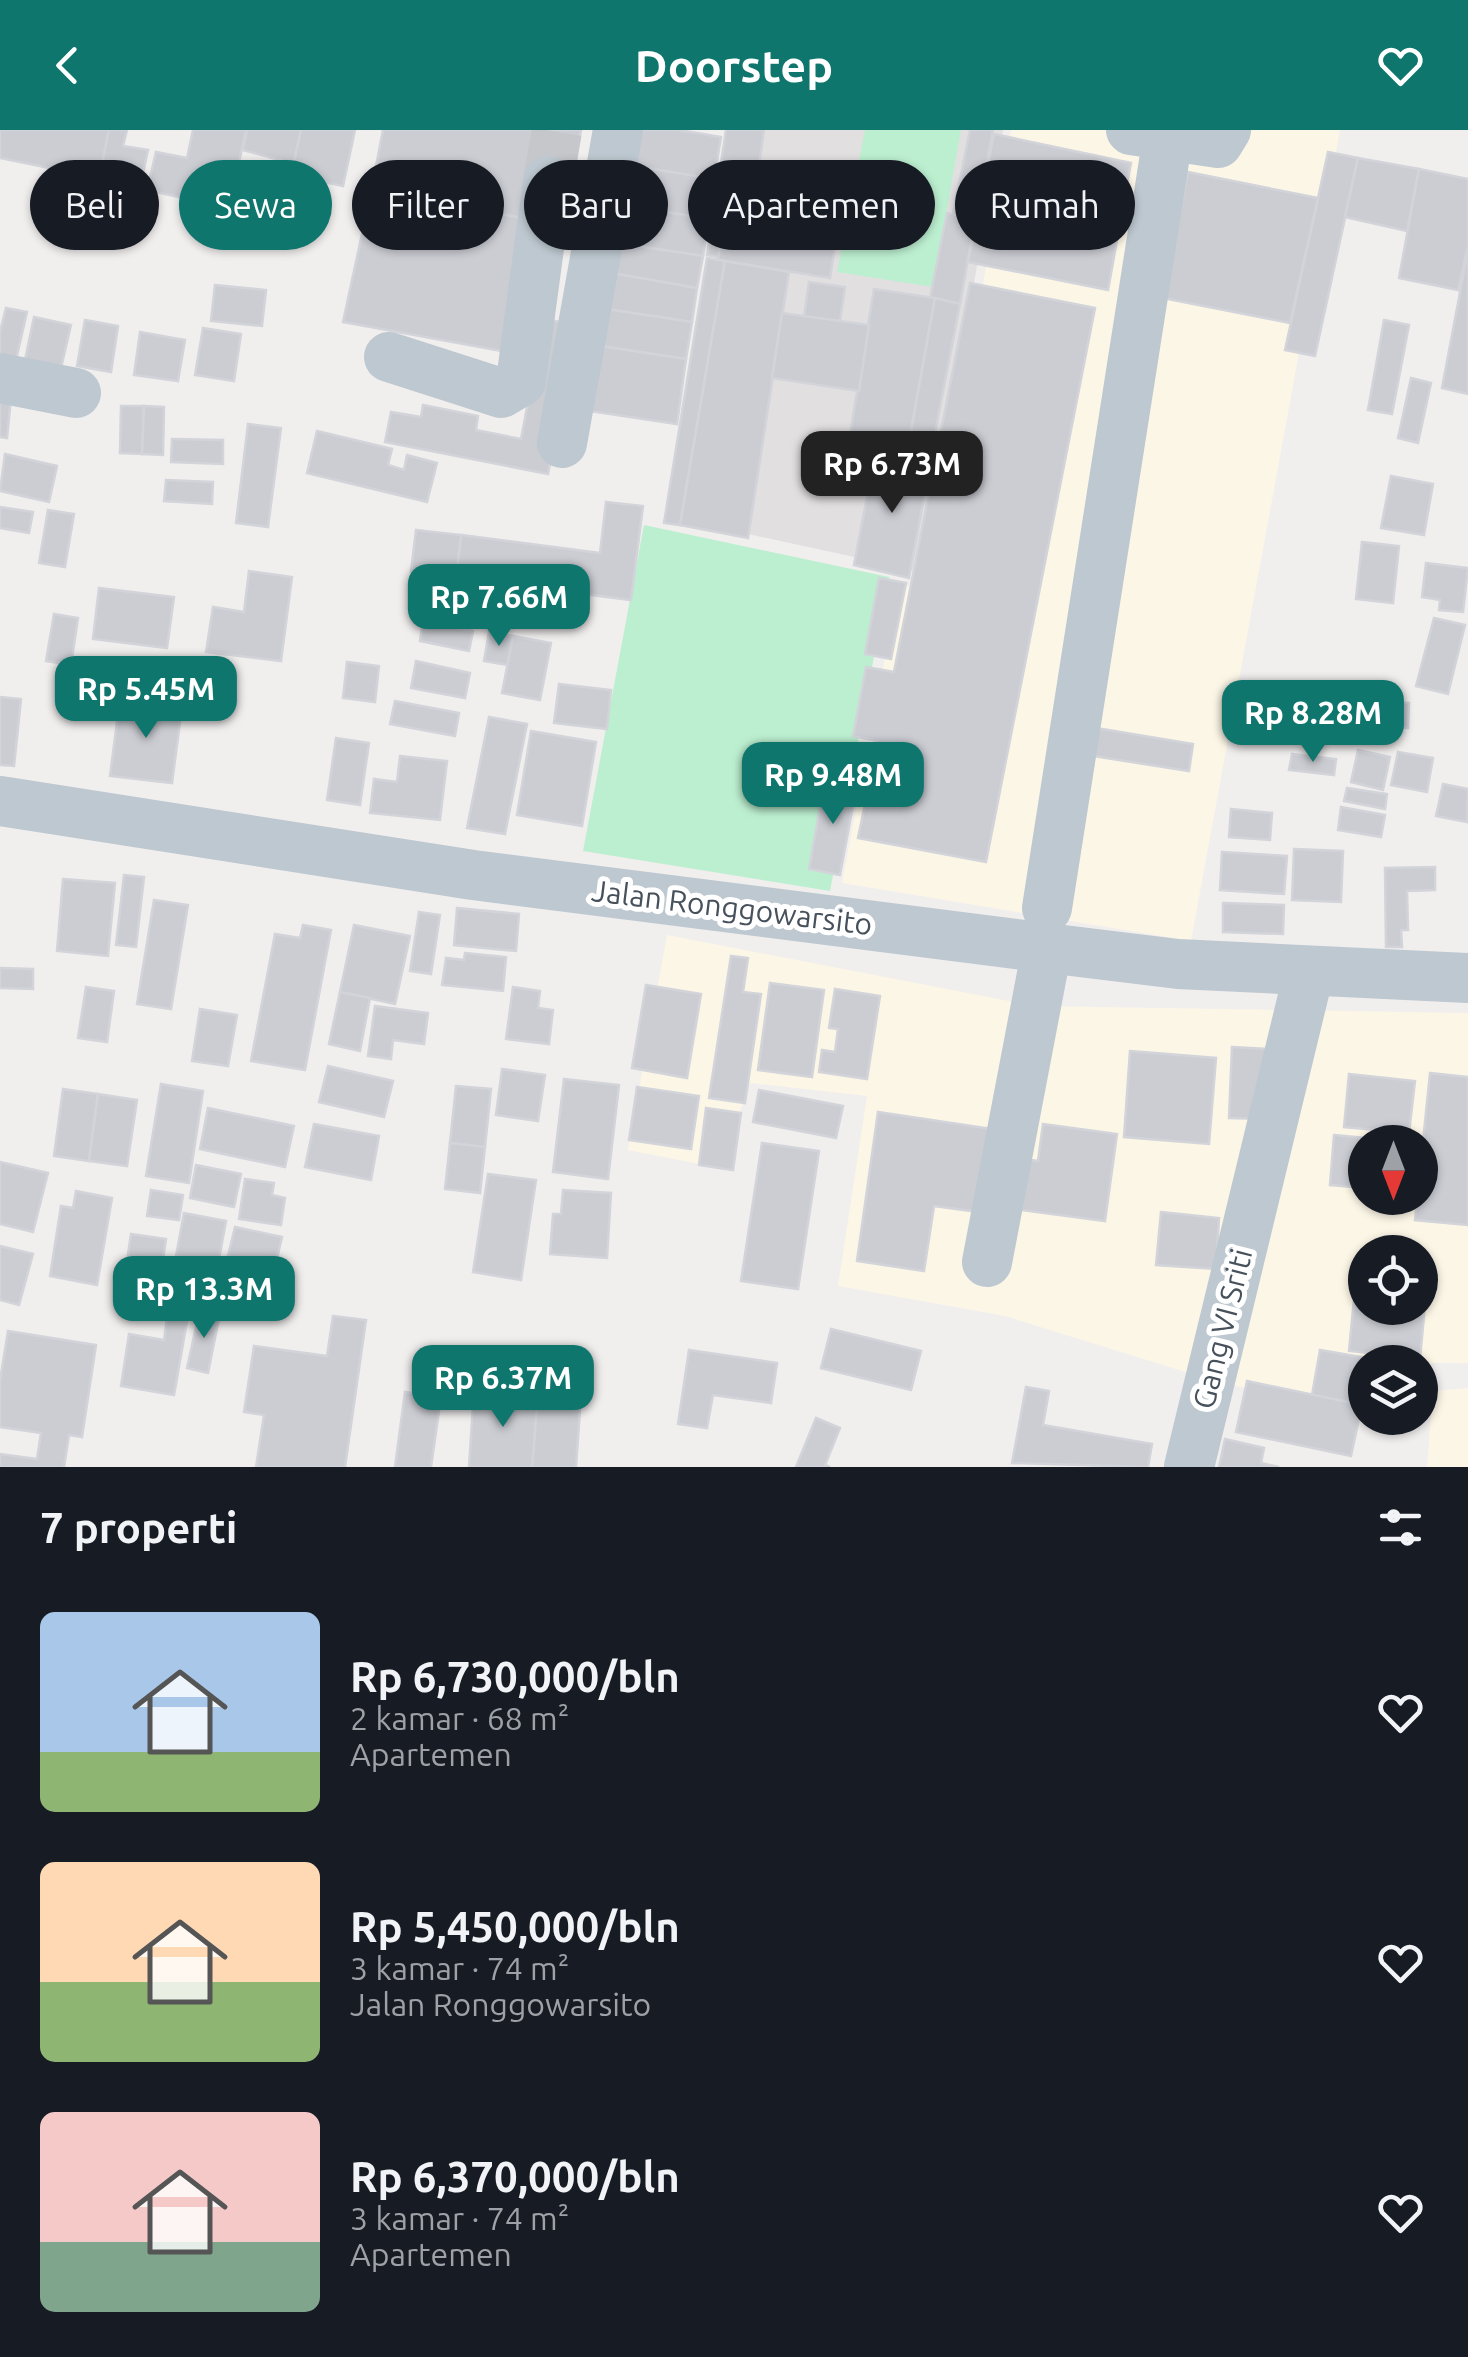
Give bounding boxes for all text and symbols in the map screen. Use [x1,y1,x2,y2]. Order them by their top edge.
icon: back [40,38,95,93]
icon: heart [1373,38,1428,93]
text: Doorstep [635,40,833,91]
chip: Beli [30,160,159,250]
chip: Sewa [179,160,332,250]
chip: Filter [352,160,504,250]
chip: Baru [524,160,668,250]
chip: Apartemen [688,160,935,250]
chip: Rumah [955,160,1135,250]
pin: Rp 6.73M [789,431,995,516]
text: Rp 6.73M [823,445,961,481]
pin: Rp 7.66M [396,564,602,649]
text: Rp 7.66M [430,578,568,614]
pin: Rp 5.45M [43,656,249,741]
text: Rp 5.45M [77,670,215,706]
pin: Rp 8.28M [1210,680,1416,765]
text: Rp 8.28M [1244,694,1382,730]
pin: Rp 9.48M [730,742,936,827]
text: Rp 9.48M [764,756,902,792]
street label: Jalan Ronggowarsito [590,873,874,941]
north arrow [1348,1125,1438,1215]
map controls [1348,1125,1438,1435]
button: locate [1348,1235,1438,1325]
street label: Gang VI Sriti [1186,1245,1258,1412]
pin: Rp 13.3M [101,1256,307,1341]
text: Rp 13.3M [135,1270,273,1306]
pin: Rp 6.37M [400,1345,606,1430]
button: layers [1348,1345,1438,1435]
text: Rp 6.37M [434,1359,572,1395]
icon: filters [1373,1500,1428,1555]
text: 7 properti [40,1504,237,1551]
icon: home [120,1652,240,1772]
text: Rp 6,730,000/bln [350,1653,680,1700]
icon: heart [1373,1685,1428,1740]
text: 2 kamar · 68 m² [350,1700,569,1736]
text: Apartemen [350,1736,512,1772]
icon: home [120,1902,240,2022]
text: Rp 5,450,000/bln [350,1903,680,1950]
icon: heart [1373,1935,1428,1990]
text: 3 kamar · 74 m² [350,1950,569,1986]
text: Jalan Ronggowarsito [350,1986,651,2022]
icon: home [120,2152,240,2272]
text: Rp 6,370,000/bln [350,2153,680,2200]
icon: heart [1373,2185,1428,2240]
text: 3 kamar · 74 m² [350,2200,569,2236]
text: Apartemen [350,2236,512,2272]

